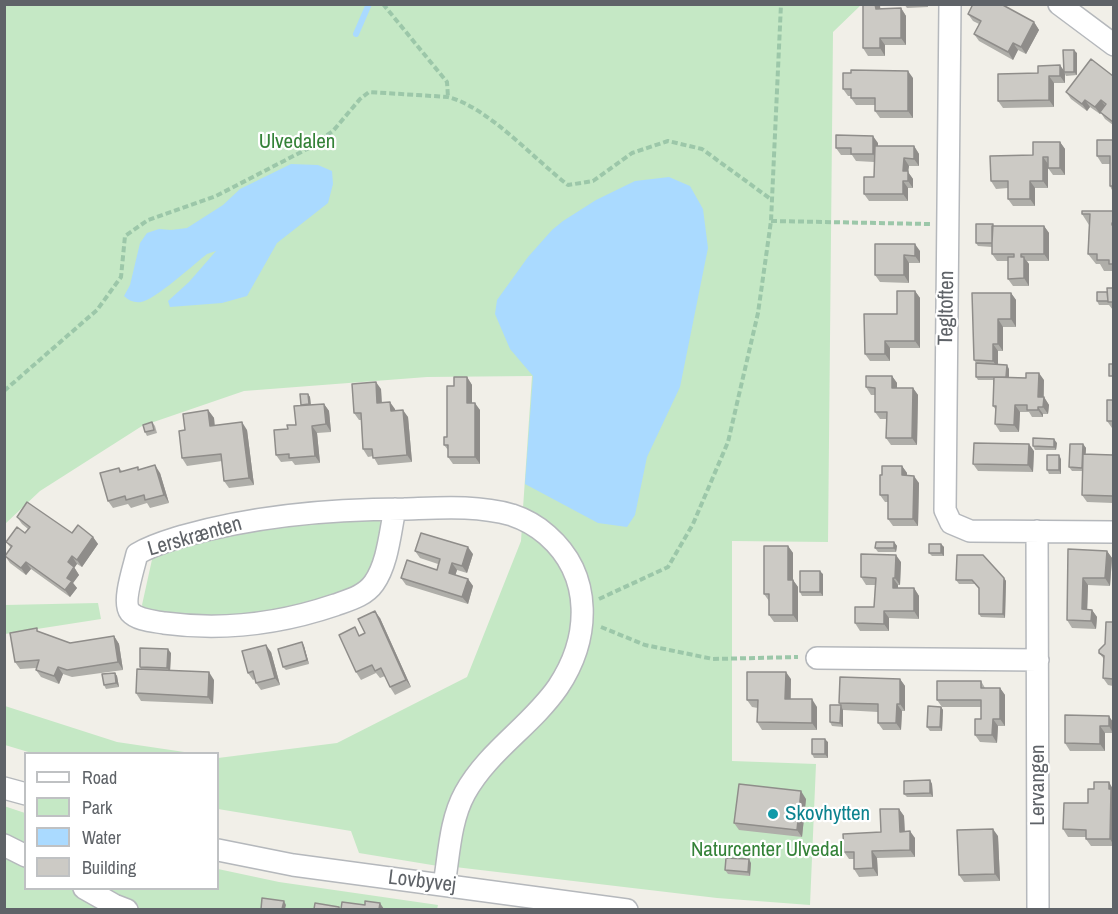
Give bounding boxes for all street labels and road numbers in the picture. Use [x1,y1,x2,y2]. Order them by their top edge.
street label: Tegltoften [934,270,960,346]
street label: Lerskrænten [145,512,245,562]
street label: Lervangen [1025,744,1051,826]
street label: Lovbyvej [387,865,457,899]

